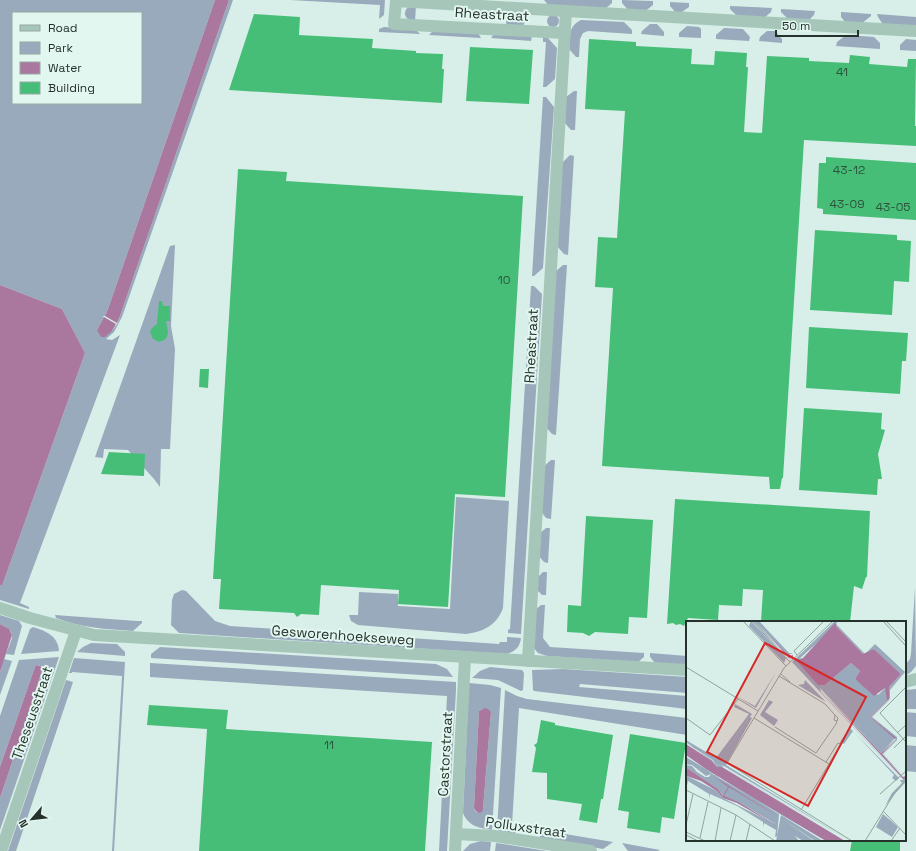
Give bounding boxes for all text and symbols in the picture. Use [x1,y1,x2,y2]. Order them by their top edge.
street label: Rheastraat [454,3,530,25]
legend [12,12,142,104]
scale bar [776,12,858,38]
text: 50 m [782,18,810,34]
text: Road [48,20,77,36]
text: Park [48,40,73,56]
text: Water [48,60,82,76]
house number: 41 [836,64,848,80]
text: Building [48,80,95,96]
house number: 43-12 [833,162,865,178]
house number: 43-09 [829,196,865,212]
house number: 43-05 [875,199,911,215]
house number: 10 [498,272,510,288]
street label: Rheastraat [520,308,542,384]
street label: Gesworenhoekseweg [271,621,415,649]
inset map [686,621,906,841]
street label: Theseusstraat [8,664,56,762]
street label: Castorstraat [434,711,456,797]
house number: 11 [324,737,334,753]
north arrow [12,799,52,839]
street label: Polluxstraat [485,812,567,842]
text: N [15,817,31,830]

